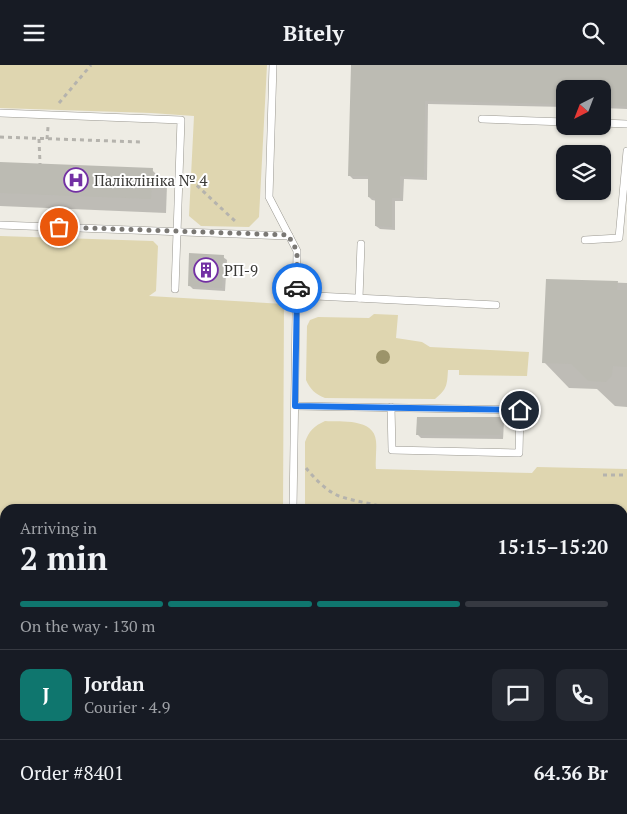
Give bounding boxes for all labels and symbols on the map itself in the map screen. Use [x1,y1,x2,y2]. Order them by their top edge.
north arrow [556,80,611,135]
hospital icon: Паліклініка № 4 [63,167,89,193]
place label: Паліклініка № 4 [94,170,207,190]
pin [38,206,80,248]
building icon: РП-9 [193,257,219,283]
place label: РП-9 [224,260,258,280]
courier [272,263,322,313]
pin [499,389,541,431]

